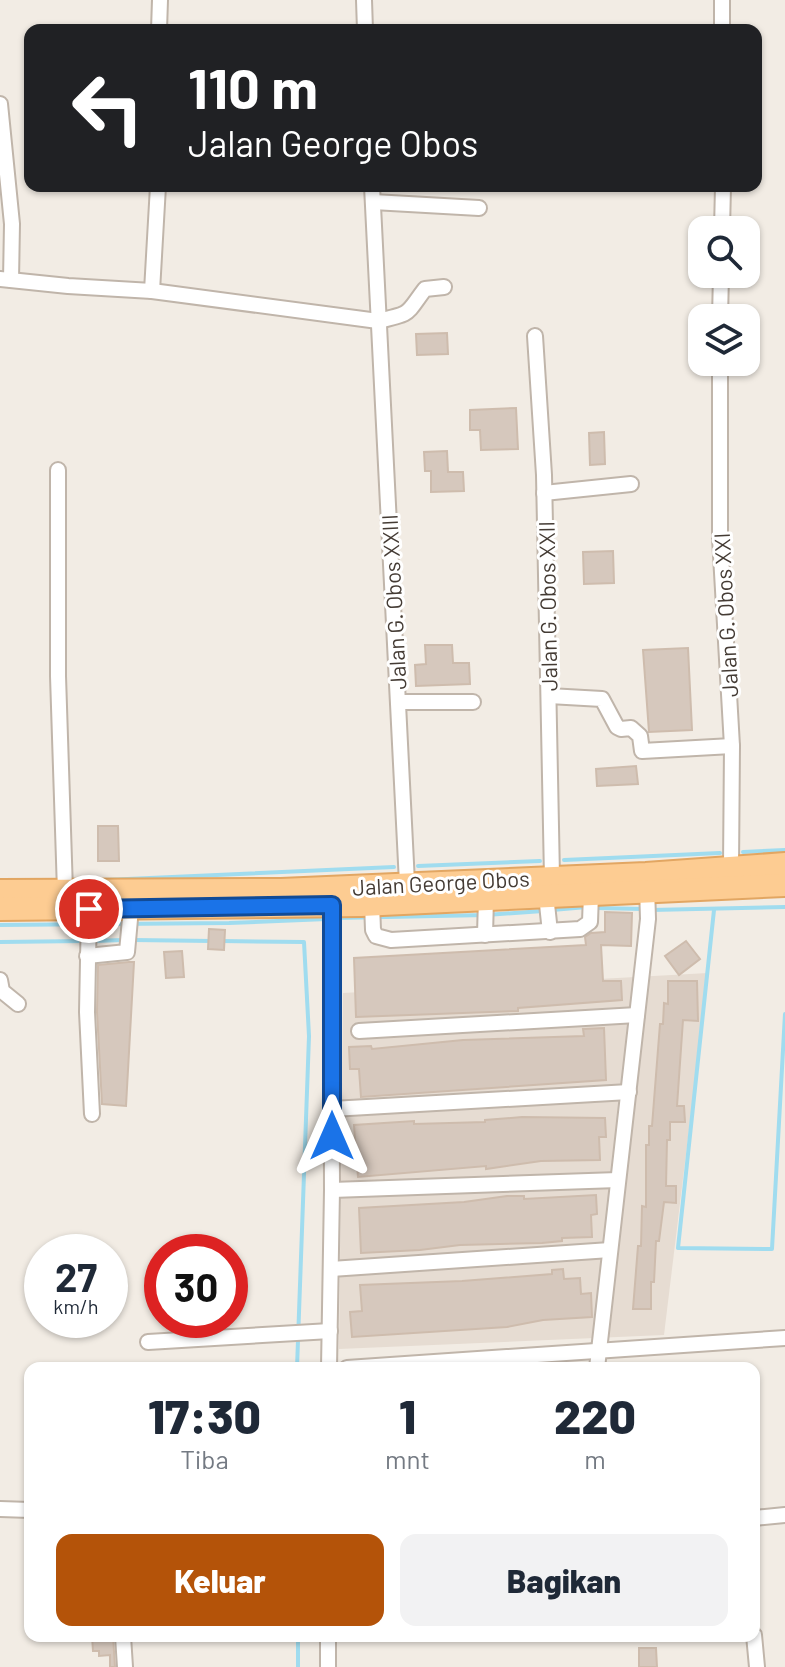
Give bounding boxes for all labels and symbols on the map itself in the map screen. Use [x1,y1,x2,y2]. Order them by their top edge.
street label: Jalan G. Obos XXIII [375,514,411,690]
street label: Jalan G. Obos XXII [533,521,561,691]
street label: Jalan G. Obos XXI [708,532,742,698]
street label: Jalan George Obos [352,864,530,900]
pin [55,875,123,943]
position arrow [290,1094,374,1178]
speed limit sign: 30 [144,1234,248,1338]

